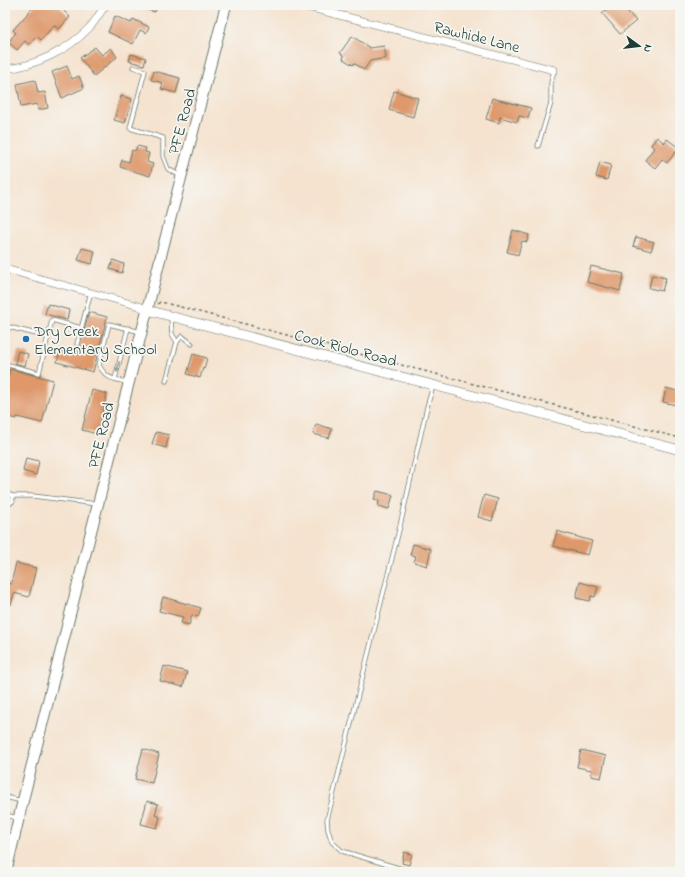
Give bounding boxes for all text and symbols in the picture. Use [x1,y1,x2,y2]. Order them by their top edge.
street label: Rawhide Lane [431,16,523,60]
north arrow [619,26,659,66]
text: N [639,43,656,54]
street label: PFE Road [163,86,203,157]
place label: Dry Creek Elementary School [33,320,157,362]
street label: Cook Riolo Road [291,324,399,374]
marker: Dry Creek Elementary School [21,334,31,344]
one-way arrow [115,362,121,374]
street label: PFE Road [82,400,122,471]

